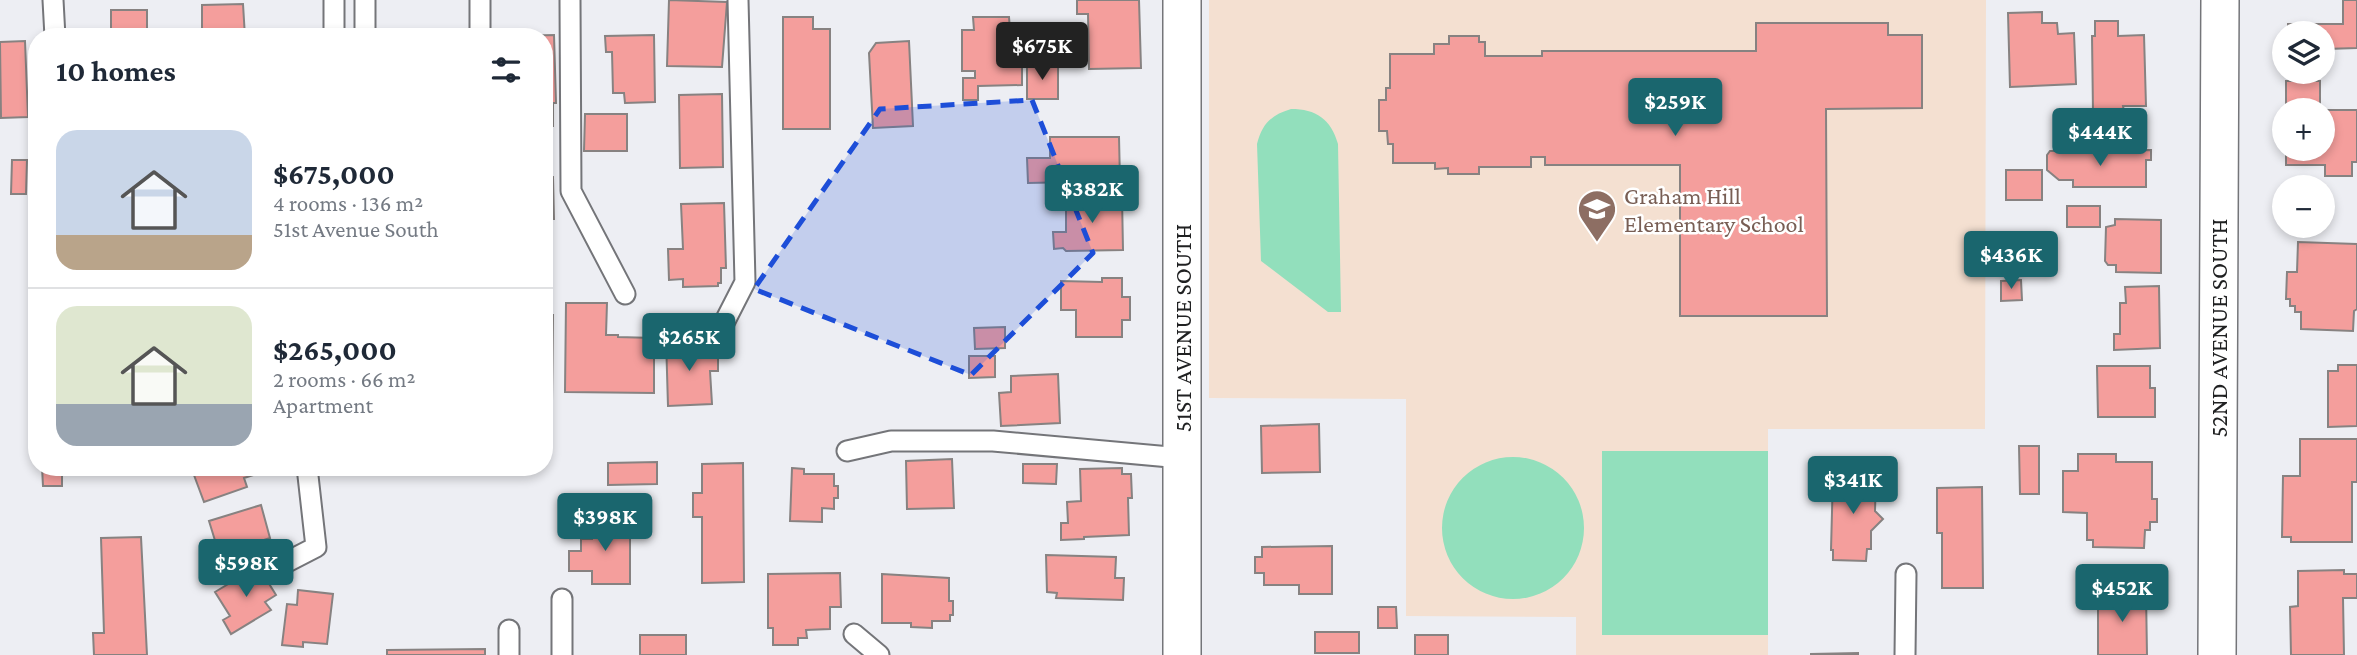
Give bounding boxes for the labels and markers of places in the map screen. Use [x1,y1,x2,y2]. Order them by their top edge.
pin: $675K [993,22,1091,82]
pin: $259K [1626,78,1724,138]
pin: $444K [2051,108,2149,168]
pin: $382K [1043,166,1141,225]
place label: Graham Hill Elementary School [1624,182,1804,237]
school or university icon: Graham Hill Elementary School [1576,188,1618,243]
pin: $436K [1962,232,2060,291]
pin: $265K [640,314,738,373]
pin: $341K [1804,456,1902,516]
pin: $398K [556,494,654,553]
pin: $598K [197,540,295,599]
pin: $452K [2073,564,2171,624]

